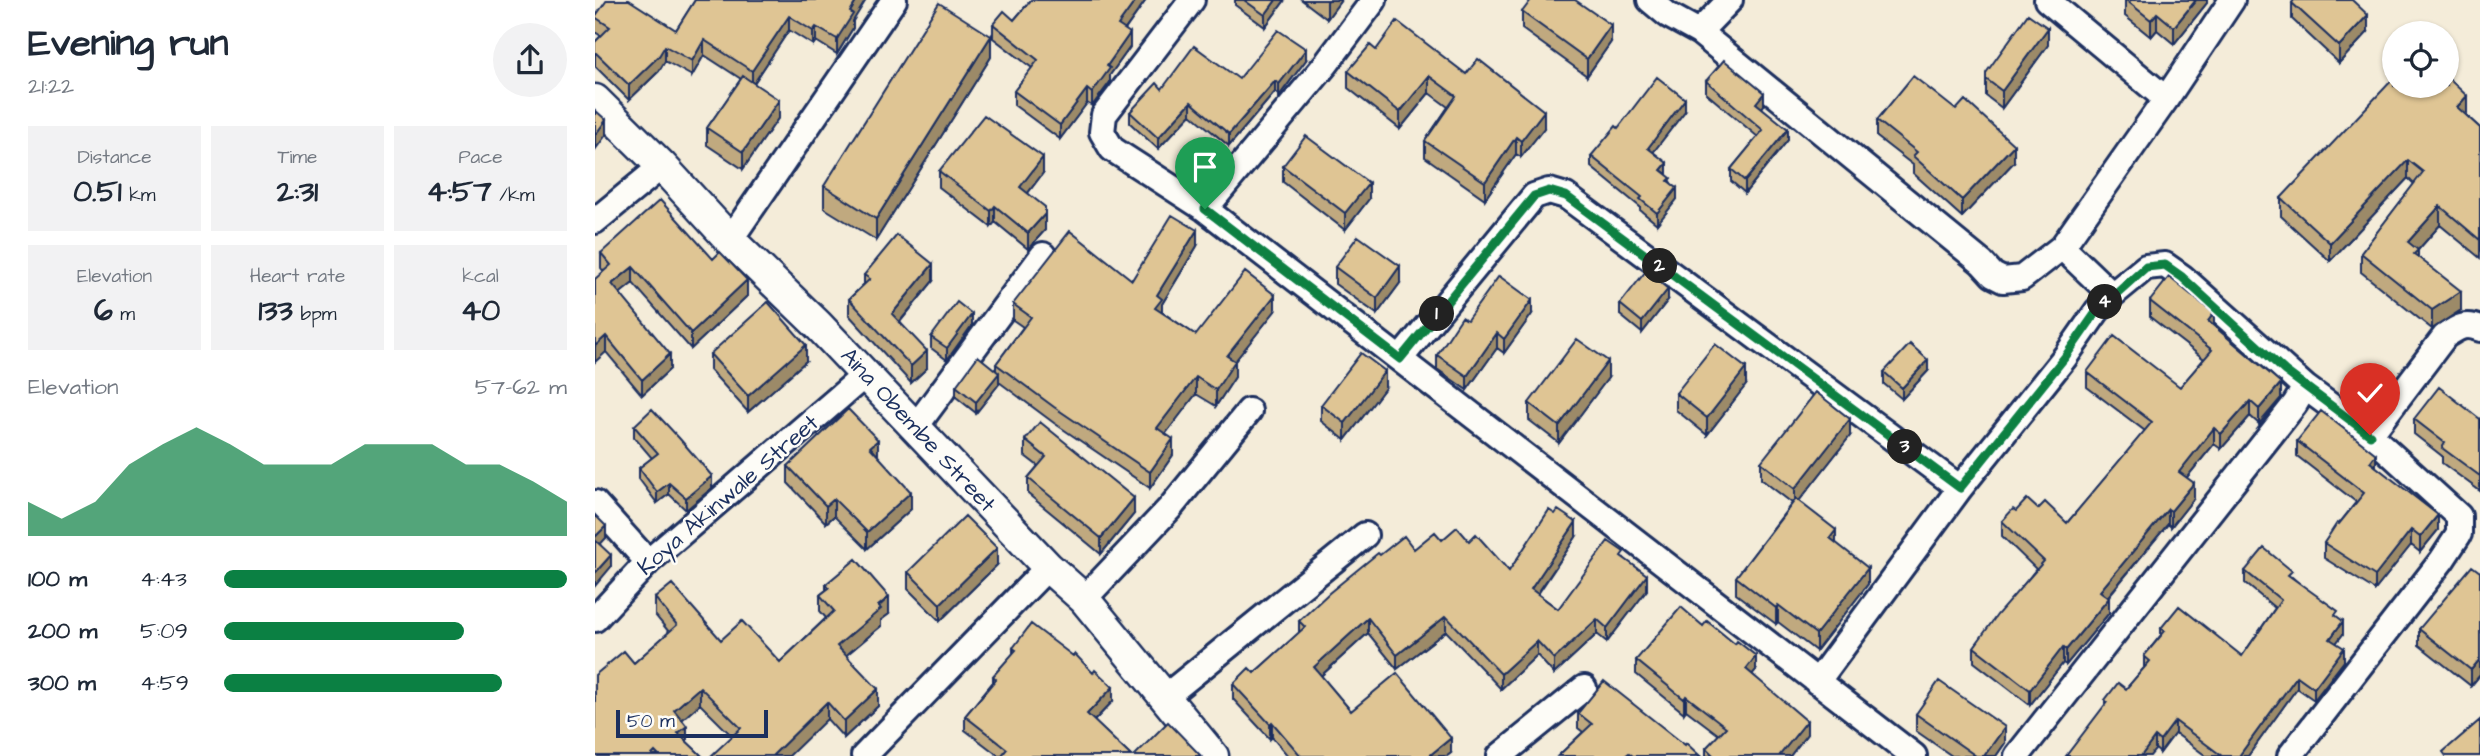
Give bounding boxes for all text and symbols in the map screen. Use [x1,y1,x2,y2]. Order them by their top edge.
text: Evening run [28,18,229,70]
map controls [2382,21,2459,98]
button: locate [2382,21,2459,98]
button: share [493,23,567,97]
text: 21:22 [28,70,74,102]
pin [1175,137,1235,209]
text: Distance [78,144,151,171]
text: Time [278,144,317,171]
text: Pace [458,144,503,171]
icon: arrive [1186,148,1224,186]
text: 0.51 [73,171,122,213]
text: 2:31 [277,171,318,213]
text: 4:57 [427,171,492,213]
text: km [122,182,156,209]
text: /km [492,182,534,209]
pin: 2 [1643,248,1677,284]
text: 2 [1654,252,1665,279]
text: Elevation [77,263,152,290]
text: Heart rate [250,263,345,290]
text: kcal [462,263,499,290]
pin: 4 [2087,284,2123,320]
text: 4 [2098,288,2111,315]
text: 6 [94,290,113,332]
text: 133 [258,290,293,332]
text: 40 [461,290,500,332]
pin: 1 [1419,296,1455,332]
text: 1 [1435,300,1438,327]
text: m [113,301,135,328]
text: bpm [293,301,337,328]
street label: Aina Obembe Street [833,341,1003,520]
pin [2340,363,2400,435]
text: Elevation [28,371,119,403]
text: 57–62 m [475,371,567,403]
icon: check [2351,374,2389,412]
street label: Koya Akinwale Street [630,407,827,584]
pin: 3 [1887,430,1923,464]
text: 3 [1900,433,1909,460]
text: 100 m [28,563,87,595]
text: 4:43 [140,563,187,595]
text: 200 m [28,615,97,647]
text: 5:09 [140,615,188,647]
text: 300 m [28,667,96,699]
text: 4:59 [140,667,189,699]
scale bar [616,707,768,739]
text: 50 m [627,708,675,735]

